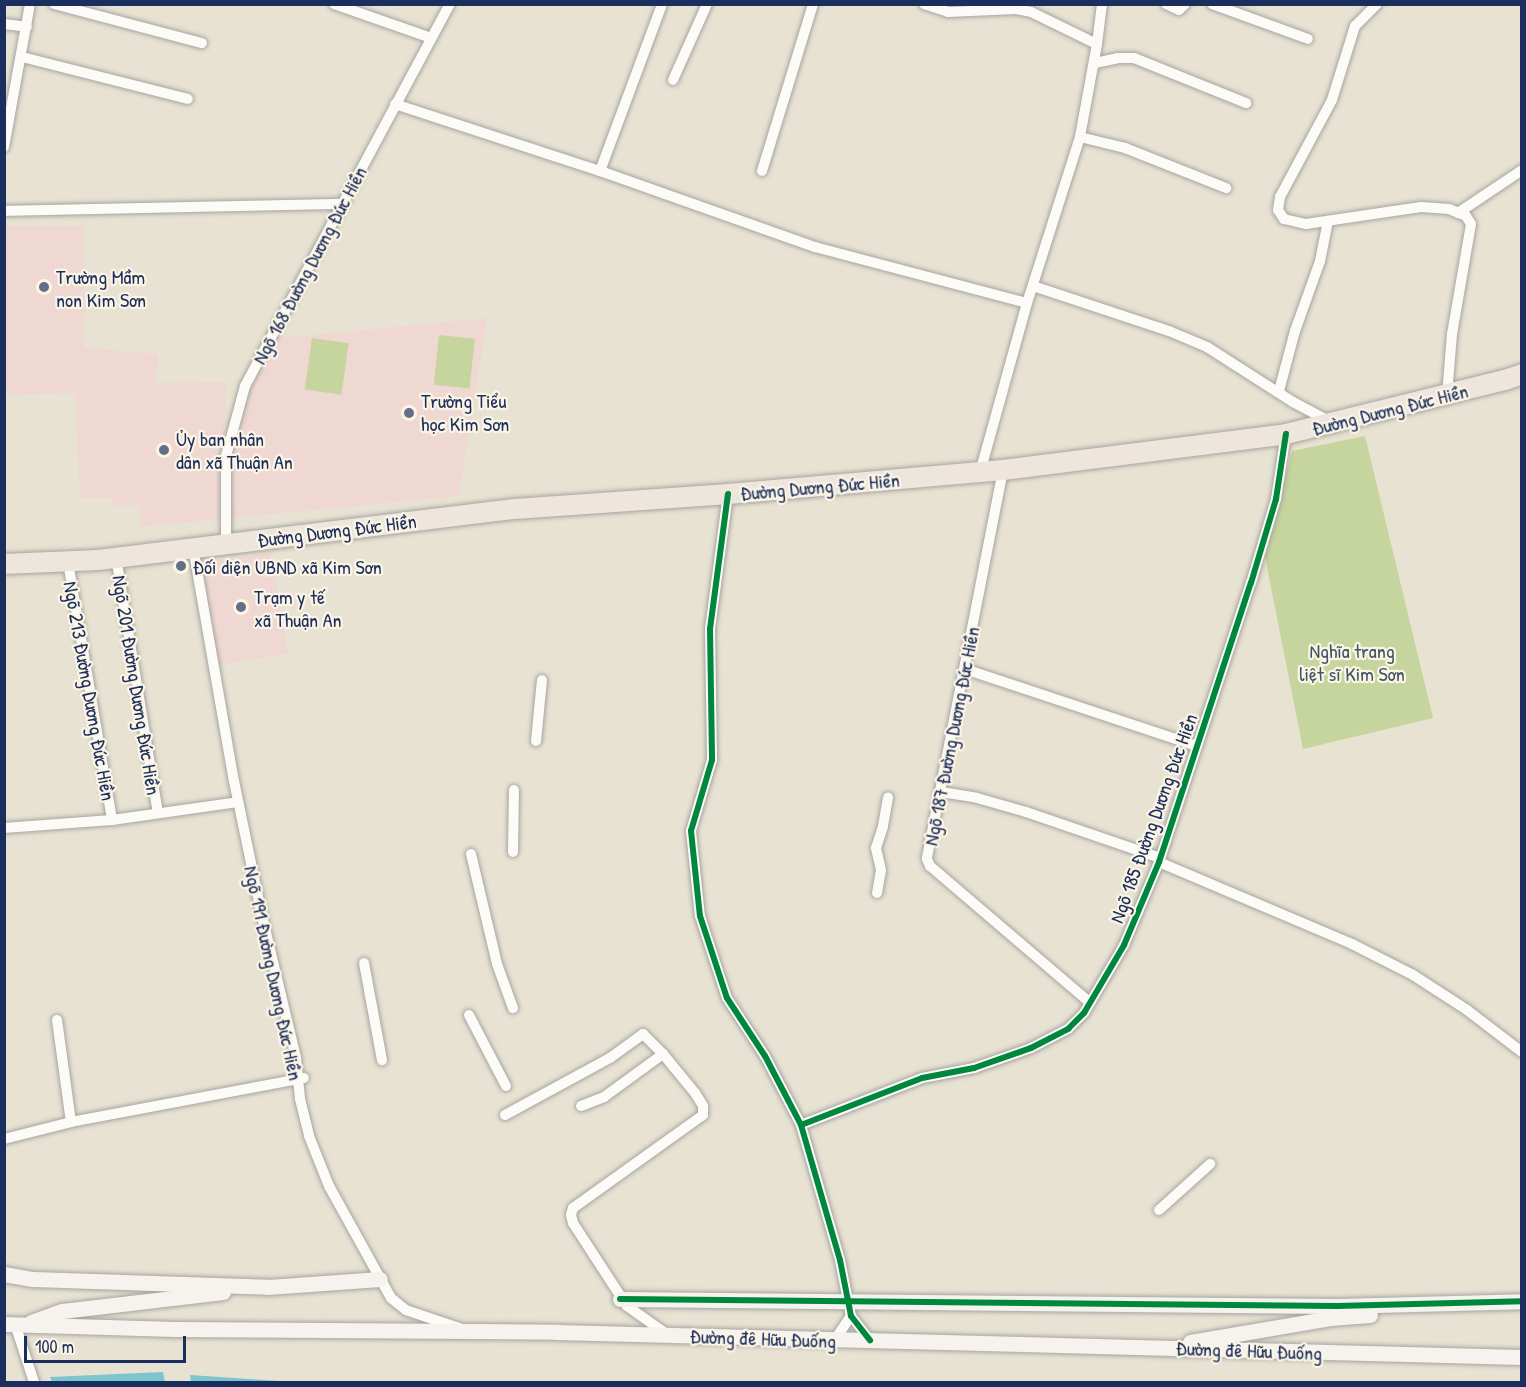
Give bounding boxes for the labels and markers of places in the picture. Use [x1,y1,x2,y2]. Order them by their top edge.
place label: Trường Mầm non Kim Sơn [56,264,146,311]
marker: Trường Mầm non Kim Sơn [37,280,51,294]
place label: Trường Tiểu học Kim Sơn [421,389,509,436]
marker: Trường Tiểu học Kim Sơn [402,406,416,420]
place label: Ủy ban nhân dân xã Thuận An [176,426,293,473]
marker: Ủy ban nhân dân xã Thuận An [157,443,171,457]
place label: Đối diện UBND xã Kim Sơn [193,554,382,578]
marker: Đối diện UBND xã Kim Sơn [174,559,188,573]
place label: Trạm y tế xã Thuận An [254,584,341,631]
marker: Trạm y tế xã Thuận An [232,598,250,616]

